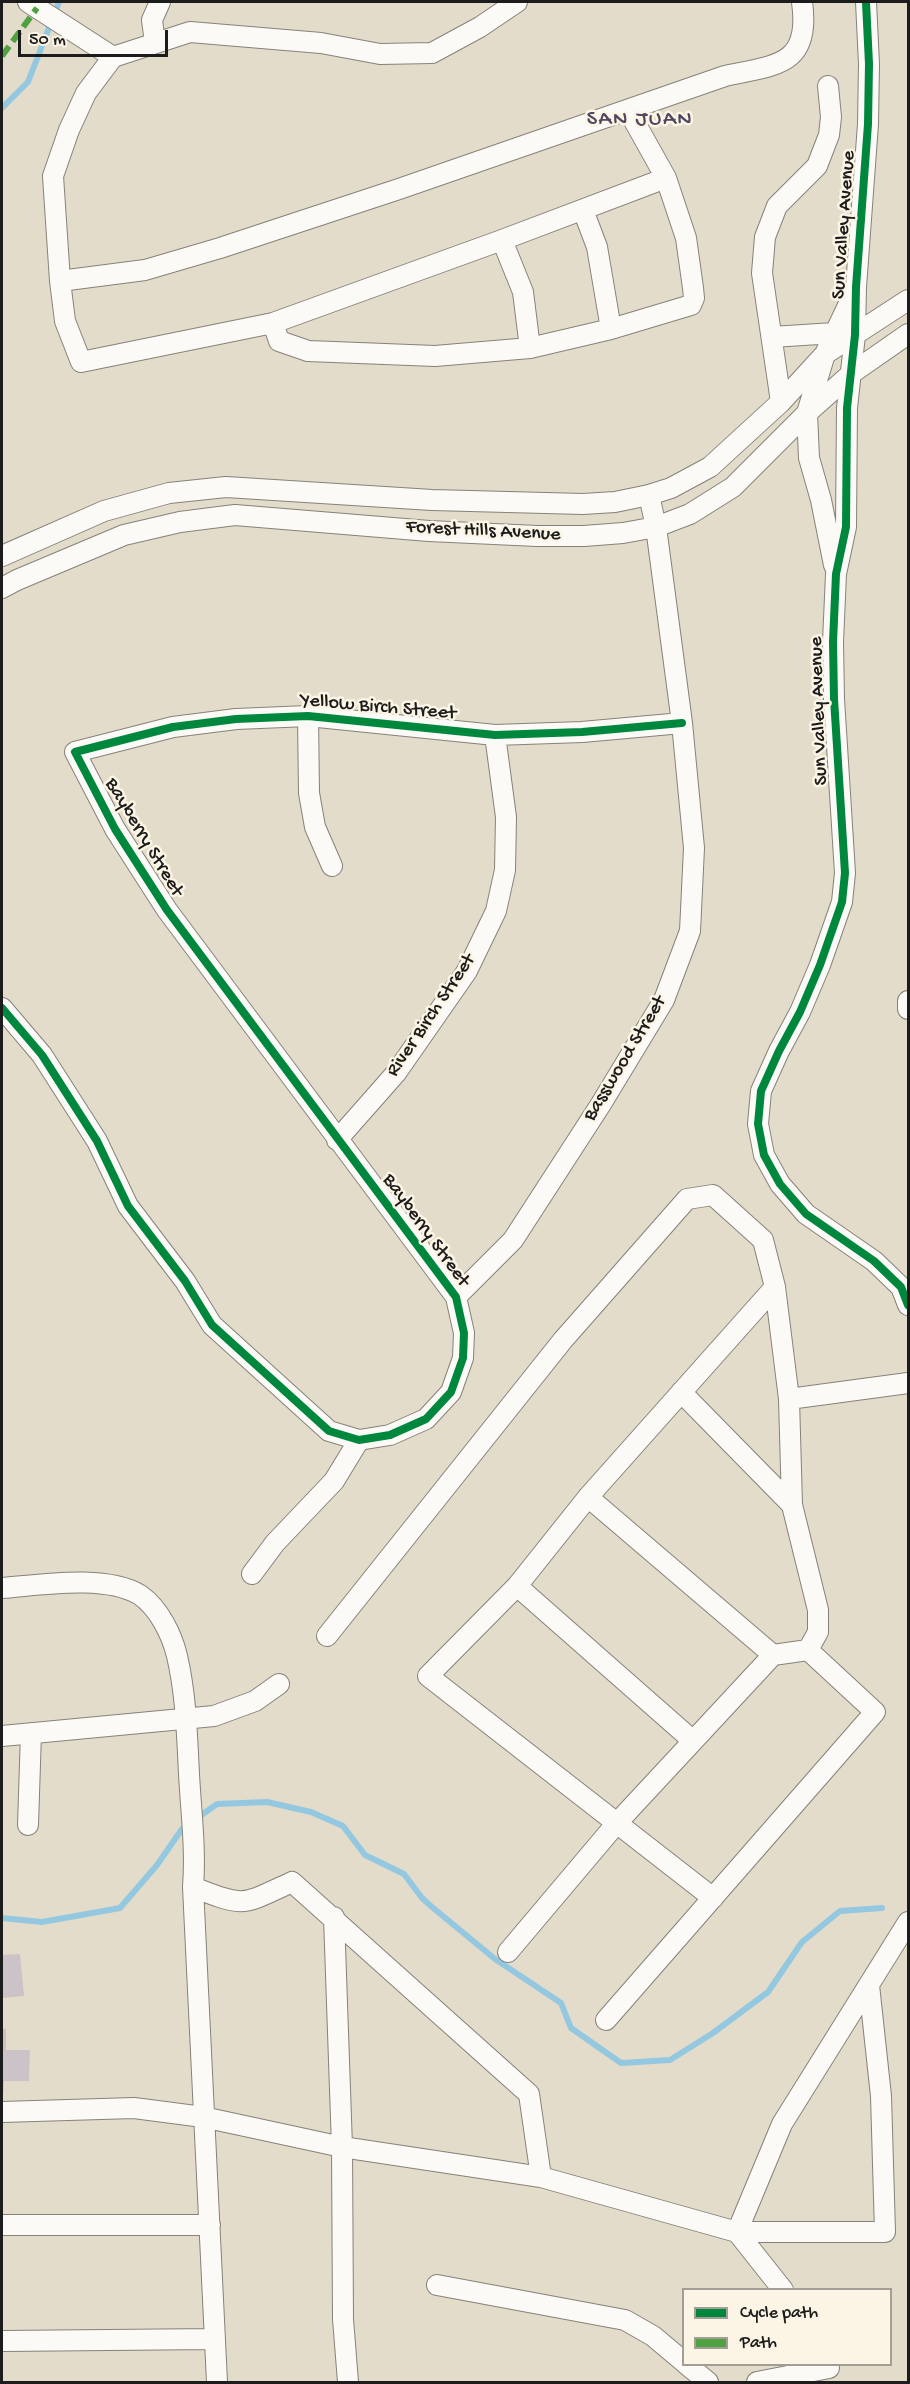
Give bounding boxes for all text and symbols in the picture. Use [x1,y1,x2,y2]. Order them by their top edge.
scale bar [21,18,171,56]
text: 50 m [29,30,66,51]
district label: SAN JUAN [587,108,693,134]
street label: Sun Valley Avenue [828,150,862,300]
street label: Forest Hills Avenue [405,516,561,548]
street label: Sun Valley Avenue [805,636,835,786]
street label: Yellow Birch Street [299,689,457,727]
street label: Bayberry Street [98,774,188,902]
street label: River Birch Street [382,950,482,1082]
street label: Basswood Street [579,992,673,1126]
street label: Bayberry Street [376,1170,474,1292]
legend [682,2288,892,2366]
text: Cycle path [740,2303,818,2324]
text: Path [740,2333,777,2354]

